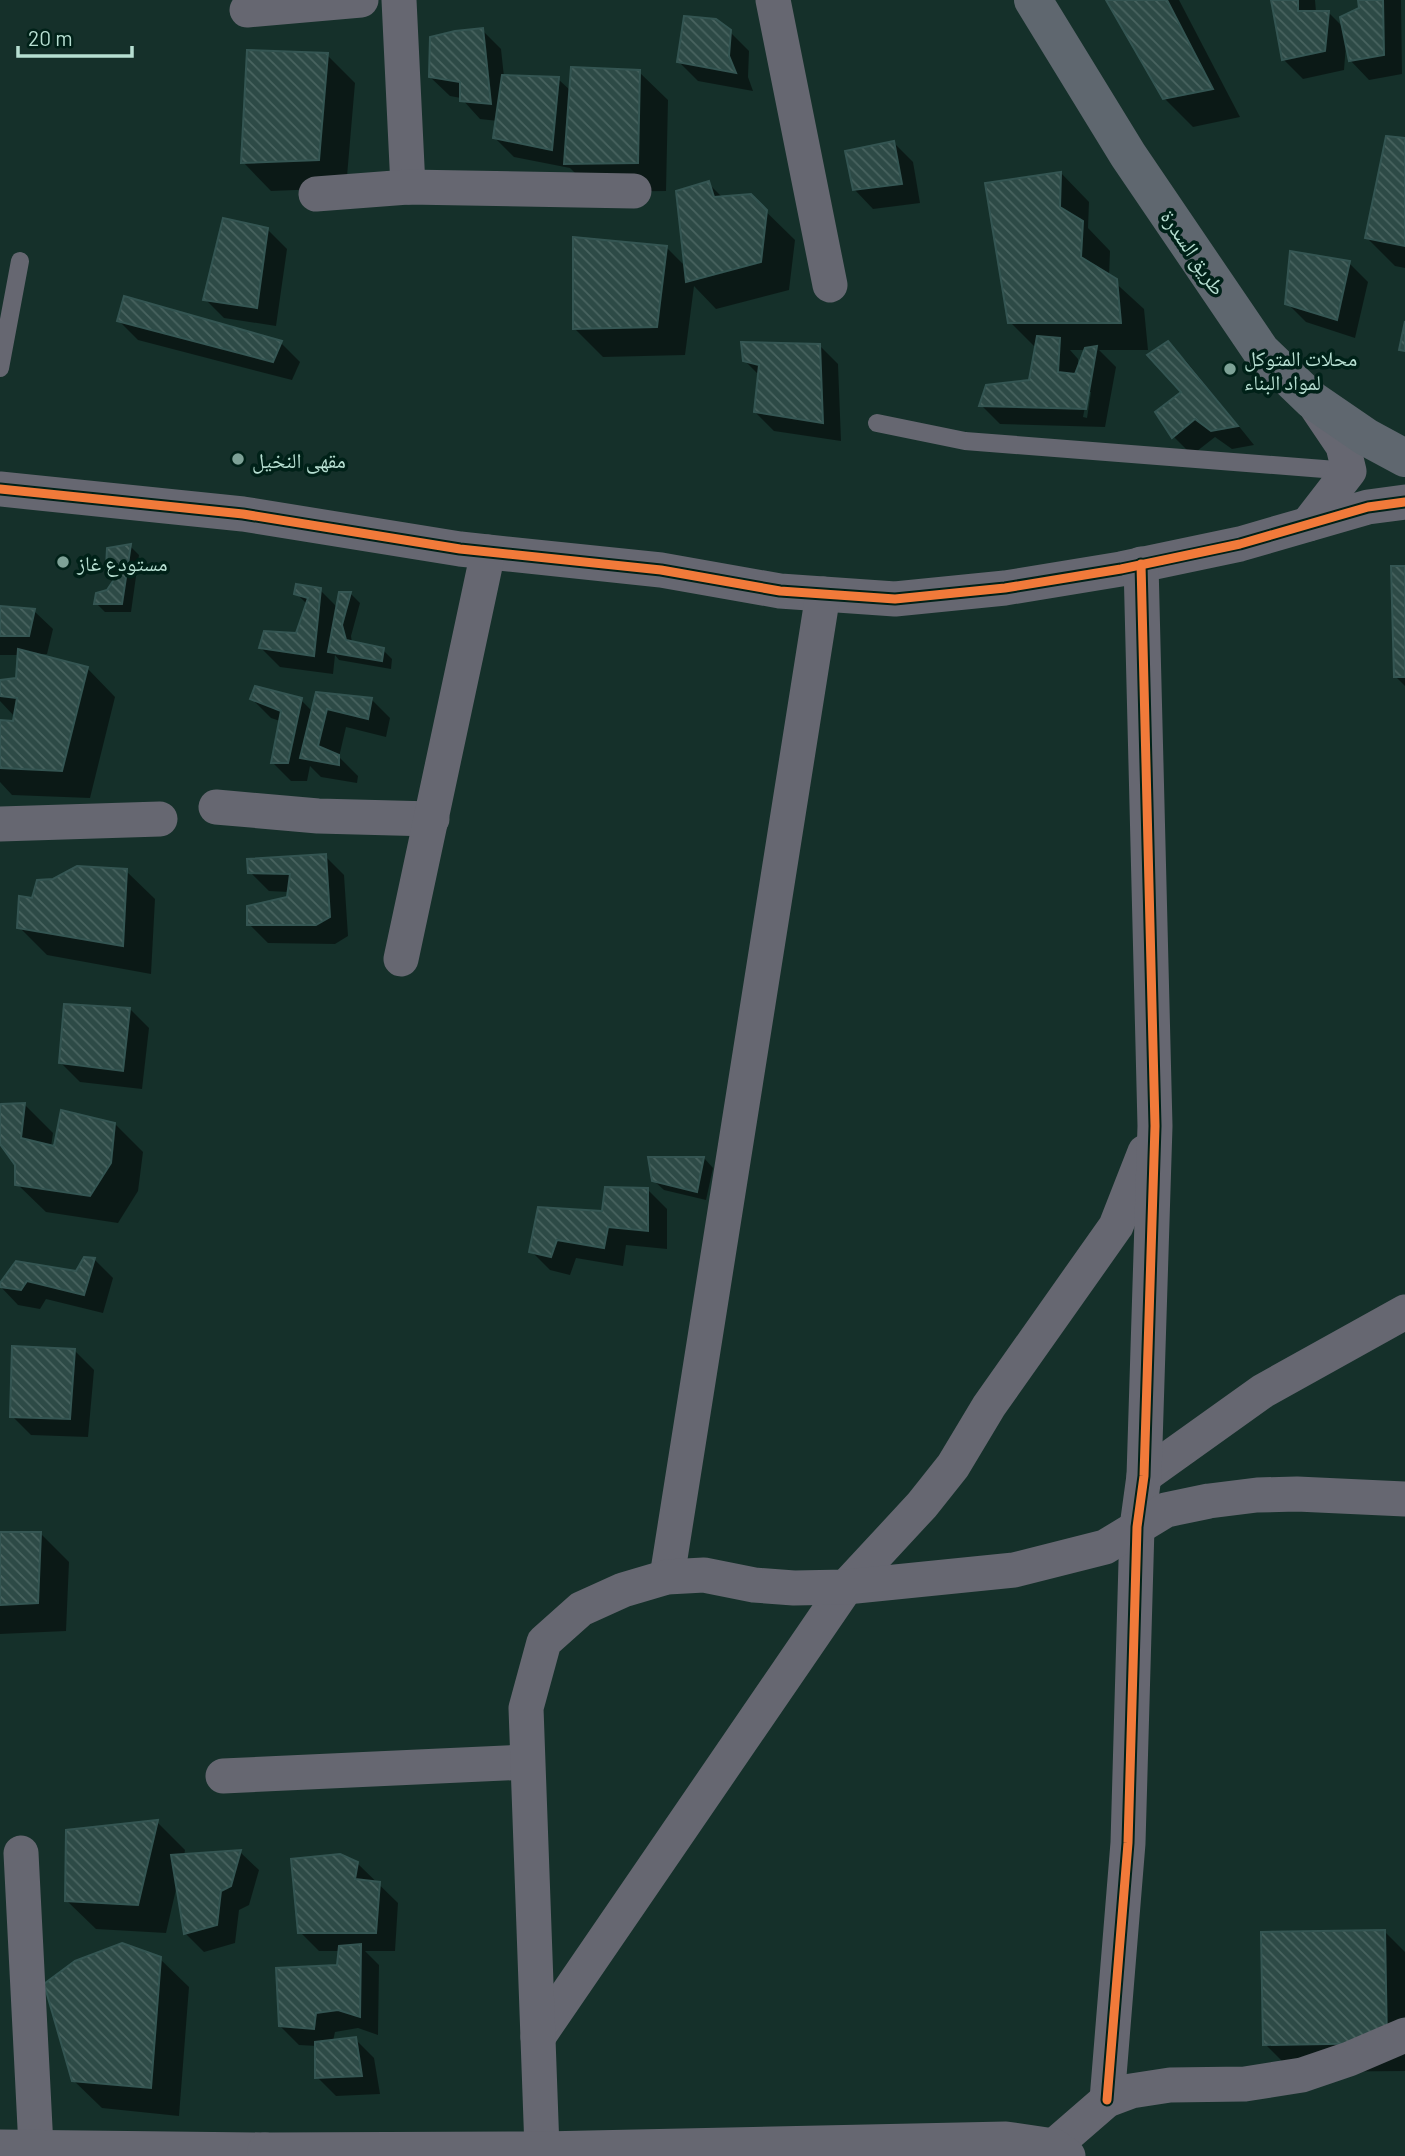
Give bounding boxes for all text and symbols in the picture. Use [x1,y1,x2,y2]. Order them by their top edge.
scale bar [18,14,131,58]
text: 20 m [28,25,73,50]
street label: طريق السدرة [1155,205,1232,300]
place label: محلات المتوكل لمواد البناء [1244,345,1357,394]
marker: محلات المتوكل لمواد البناء [1222,361,1238,377]
place label: مقهى النخيل [252,447,346,474]
marker: مقهى النخيل [230,451,246,467]
place label: مستودع غاز [76,550,168,577]
marker: مستودع غاز [55,554,71,570]

